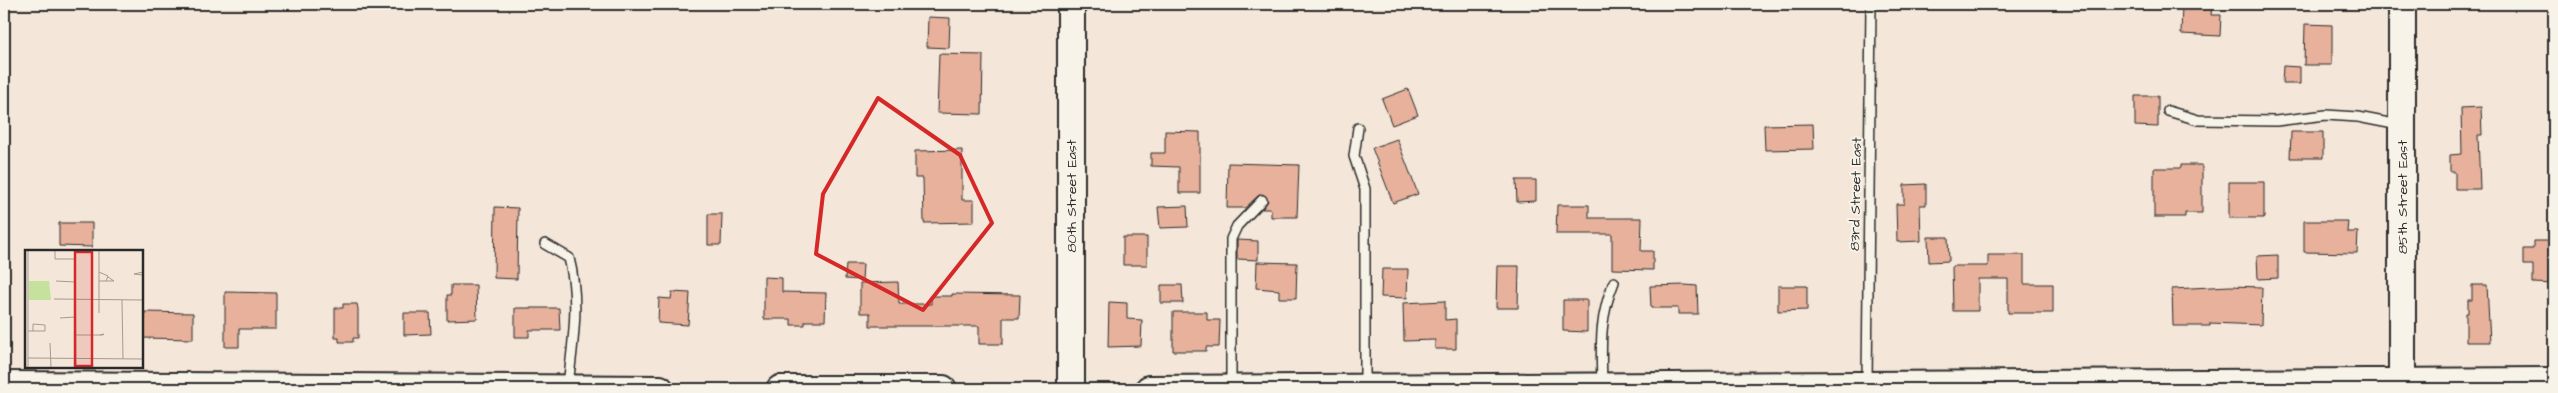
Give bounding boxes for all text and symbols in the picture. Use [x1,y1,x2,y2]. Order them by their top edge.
street label: 83rd Street East [1845,137,1867,251]
street label: 80th Street East [1062,139,1082,253]
street label: 85th Street East [2393,140,2413,254]
inset map [25,250,142,368]

